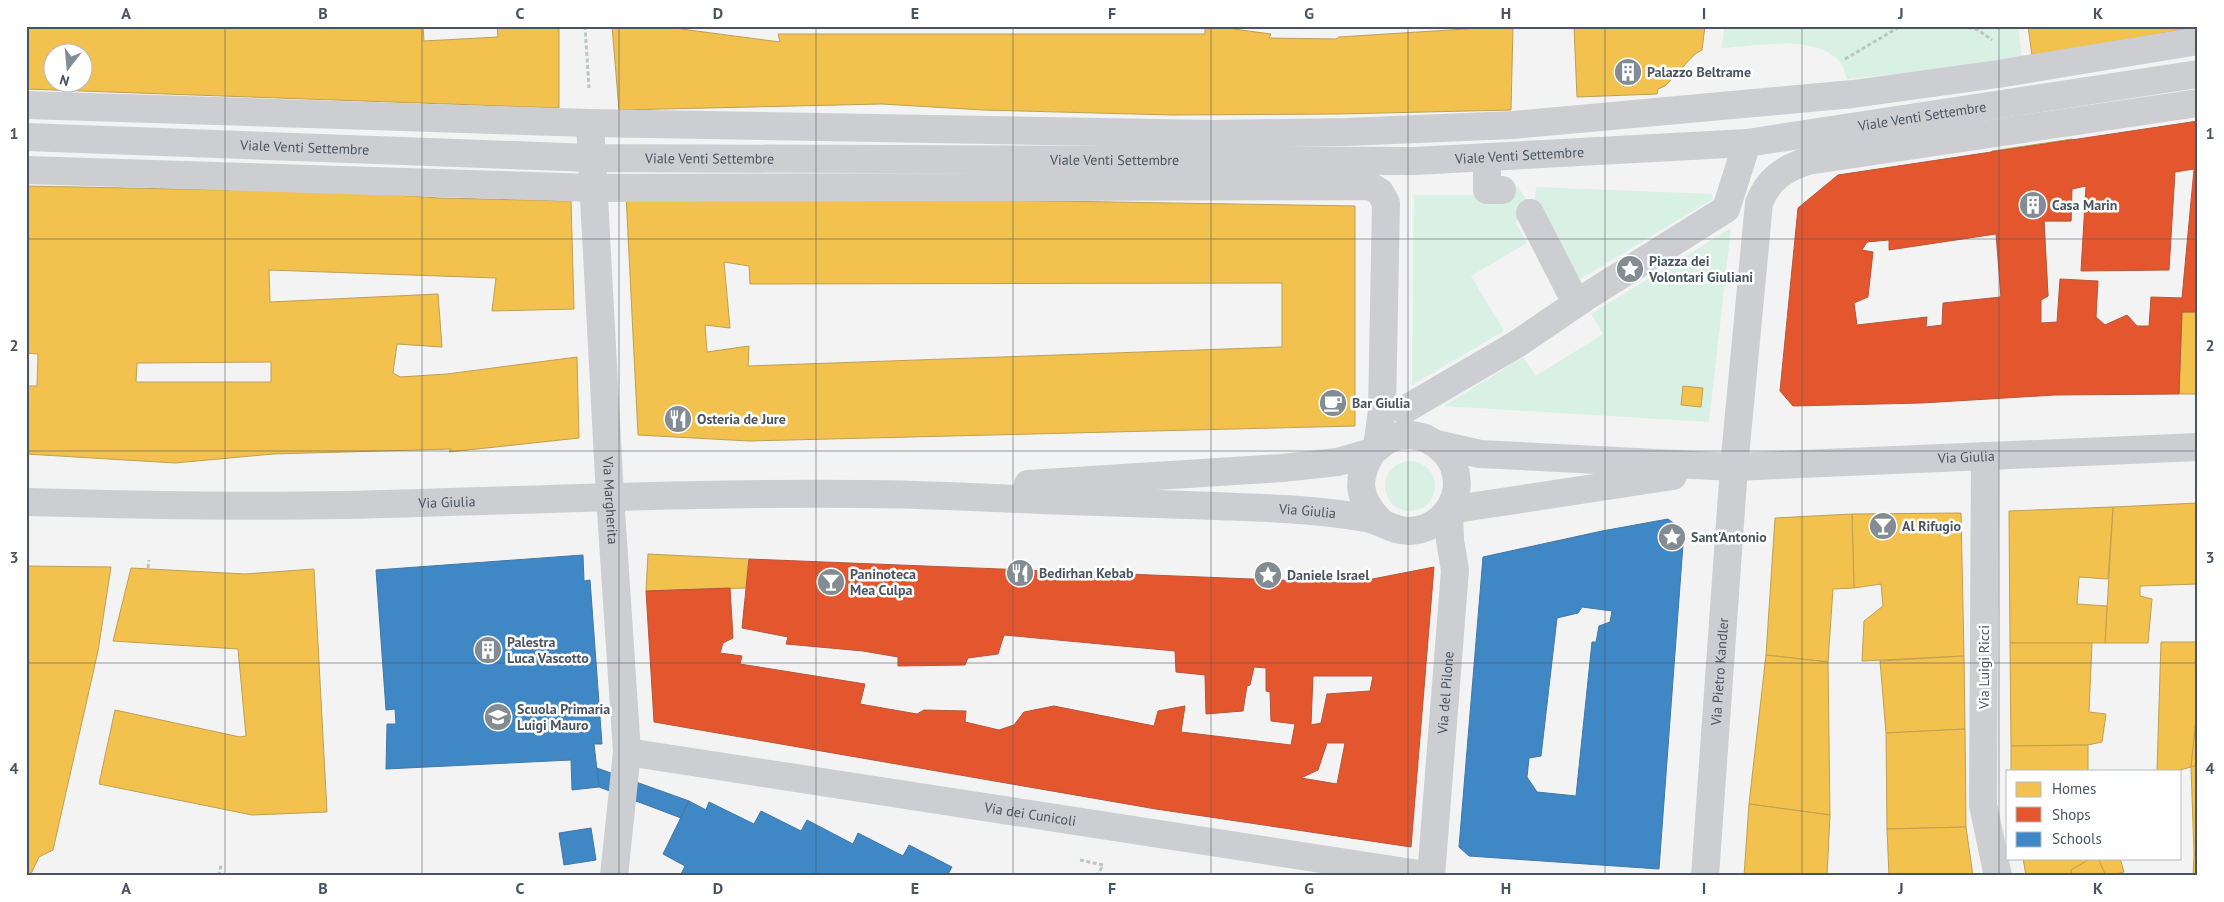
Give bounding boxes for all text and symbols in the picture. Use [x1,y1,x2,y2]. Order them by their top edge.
text: A [121,3,131,23]
text: B [318,3,328,23]
text: C [516,3,525,23]
text: D [713,3,723,23]
text: E [911,3,919,23]
text: F [1108,3,1116,23]
text: G [1304,3,1314,23]
text: H [1501,3,1511,23]
text: I [1702,3,1706,23]
text: J [1897,3,1904,23]
text: K [2093,3,2103,23]
north arrow [42,42,92,92]
building icon: Palazzo Beltrame [1613,57,1643,87]
place label: Palazzo Beltrame [1647,63,1751,81]
text: N [58,71,71,90]
street label: Viale Venti Settembre [1856,98,1987,135]
text: 1 [9,123,19,143]
text: 1 [2205,123,2215,143]
street label: Viale Venti Settembre [239,136,370,159]
street label: Viale Venti Settembre [1453,143,1584,168]
street label: Viale Venti Settembre [644,149,774,168]
street label: Viale Venti Settembre [1049,151,1179,169]
building icon: Casa Marin [2018,190,2048,220]
place label: Casa Marin [2052,196,2117,214]
place label: Piazza dei Volontari Giuliani [1648,252,1753,286]
place icon: Piazza dei Volontari Giuliani [1615,254,1645,284]
text: 2 [9,335,19,355]
text: 2 [2205,335,2215,355]
cafe icon: Bar Giulia [1318,388,1348,418]
place label: Bar Giulia [1352,394,1410,412]
restaurant icon: Osteria de Jure [663,404,693,434]
place label: Osteria de Jure [697,410,786,428]
street label: Via Giulia [1936,447,1995,467]
street label: Via Margherita [599,455,622,545]
street label: Via Giulia [417,492,476,512]
street label: Via Giulia [1277,500,1337,522]
bar icon: Al Rifugio [1868,511,1898,541]
place label: Al Rifugio [1902,517,1962,535]
place icon: Sant'Antonio [1657,522,1687,552]
place label: Sant'Antonio [1691,528,1767,546]
text: 3 [9,547,19,567]
text: 3 [2205,547,2215,567]
restaurant icon: Bedirhan Kebab [1005,558,1035,588]
place icon: Daniele Israel [1253,560,1283,590]
place label: Bedirhan Kebab [1039,564,1134,582]
place label: Paninoteca Mea Culpa [850,565,916,599]
place label: Daniele Israel [1287,566,1370,584]
bar icon: Paninoteca Mea Culpa [816,567,846,597]
street label: Via Pietro Kandler [1707,617,1732,727]
street label: Via Luigi Ricci [1975,625,1993,710]
place label: Palestra Luca Vascotto [507,633,589,667]
building icon: Palestra Luca Vascotto [473,635,503,665]
street label: Via del Pilone [1433,651,1458,736]
place label: Scuola Primaria Luigi Mauro [517,700,610,734]
school or university icon: Scuola Primaria Luigi Mauro [483,702,513,732]
text: 4 [9,758,19,778]
text: 4 [2205,758,2215,778]
legend [2006,770,2182,860]
text: Homes [2052,779,2096,798]
street label: Via dei Cunicoli [982,798,1077,830]
text: Shops [2052,805,2091,824]
text: Schools [2052,829,2102,848]
text: A [121,878,131,898]
text: B [318,878,328,898]
text: C [516,878,525,898]
text: D [713,878,723,898]
text: E [911,878,919,898]
text: F [1108,878,1116,898]
text: G [1304,878,1314,898]
text: H [1501,878,1511,898]
text: I [1702,878,1706,898]
text: J [1897,878,1904,898]
text: K [2093,878,2103,898]

